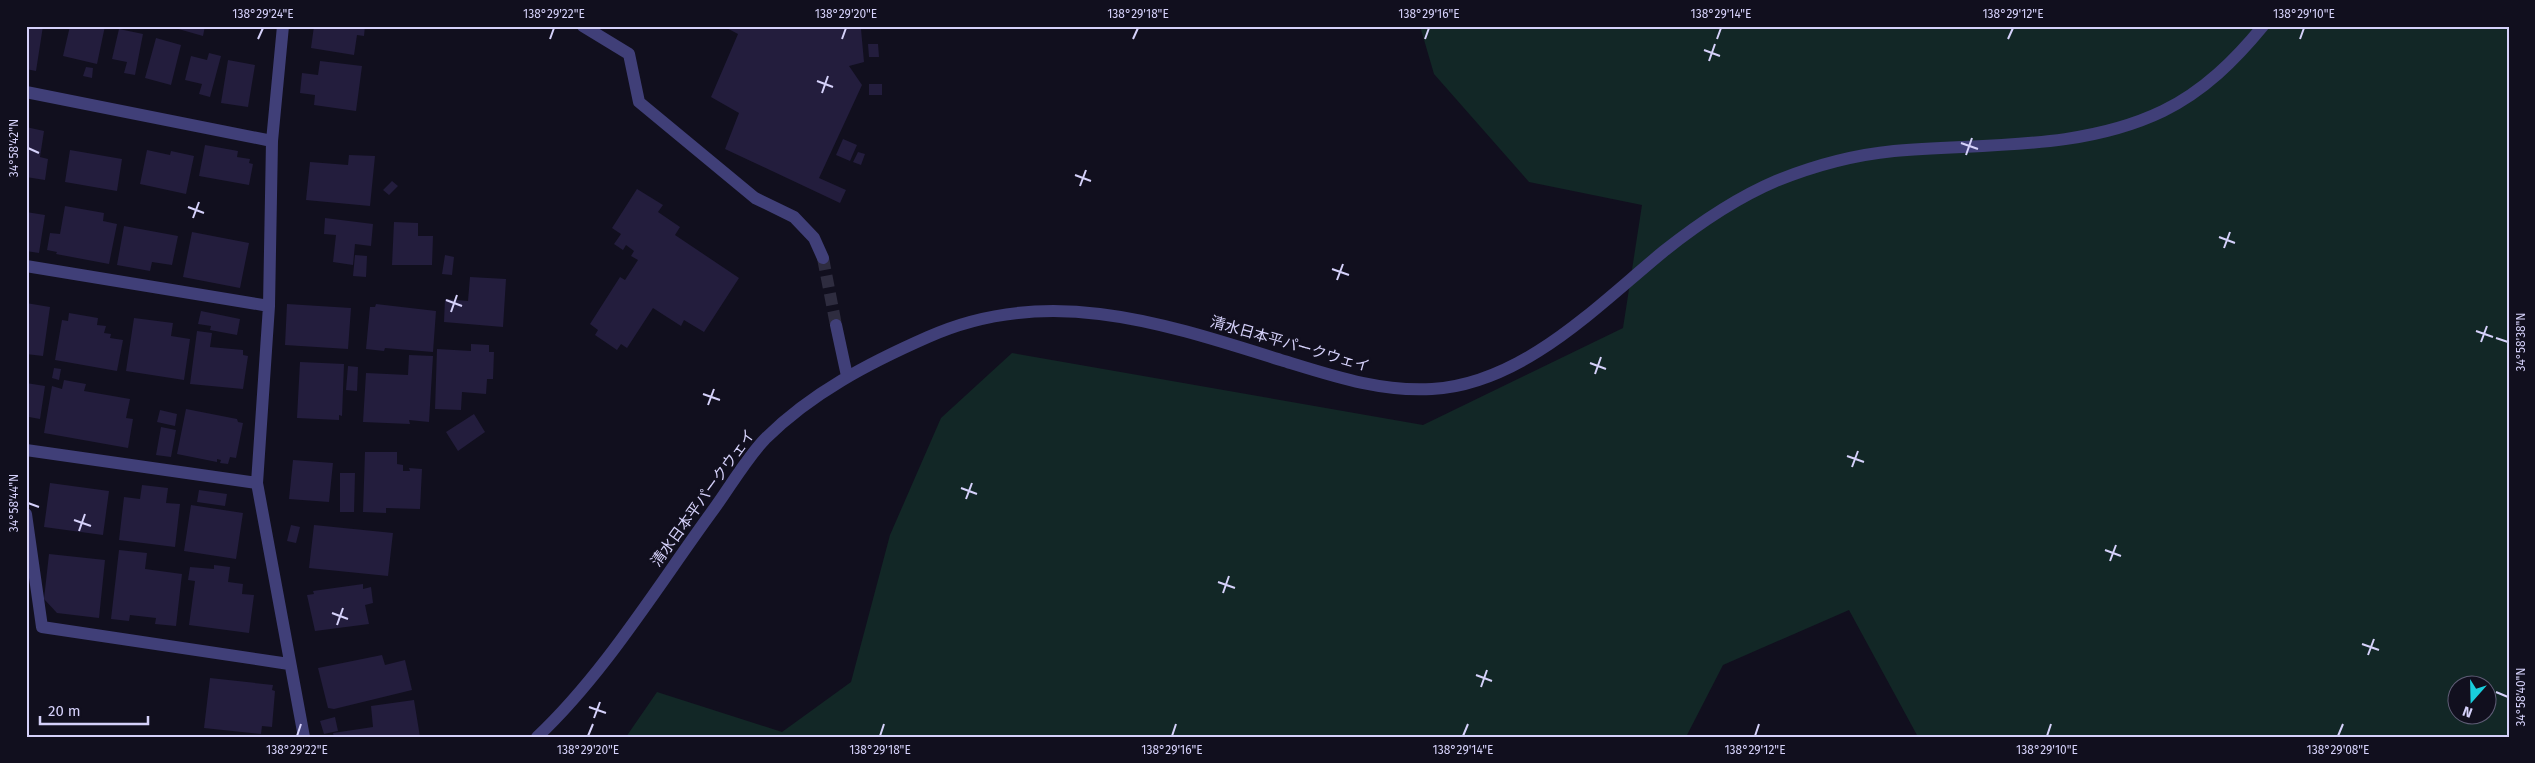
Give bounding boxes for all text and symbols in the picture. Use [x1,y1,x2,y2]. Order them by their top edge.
text: 138°29'24"E [232,7,294,21]
text: 138°29'22"E [523,7,585,21]
text: 138°29'20"E [815,7,877,21]
text: 138°29'18"E [1107,7,1169,21]
text: 138°29'16"E [1398,7,1460,21]
text: 138°29'14"E [1690,7,1752,21]
text: 138°29'12"E [1982,7,2044,21]
text: 138°29'10"E [2273,7,2335,21]
text: 34°58'42"N [7,119,21,177]
text: 34°58'38"N [2514,312,2528,372]
street label: 清水日本平パークウェイ [1208,313,1372,375]
street label: 清水日本平パークウェイ [647,426,759,570]
text: 34°58'44"N [7,474,21,532]
text: 34°58'40"N [2514,667,2528,727]
north arrow [2448,676,2498,726]
scale bar [40,693,148,725]
text: 20 m [48,702,81,720]
text: N [2460,702,2475,721]
text: 138°29'22"E [266,743,328,757]
text: 138°29'20"E [557,743,619,757]
text: 138°29'18"E [849,743,911,757]
text: 138°29'16"E [1141,743,1203,757]
text: 138°29'14"E [1432,743,1494,757]
text: 138°29'12"E [1724,743,1786,757]
text: 138°29'10"E [2016,743,2078,757]
text: 138°29'08"E [2306,743,2370,757]

